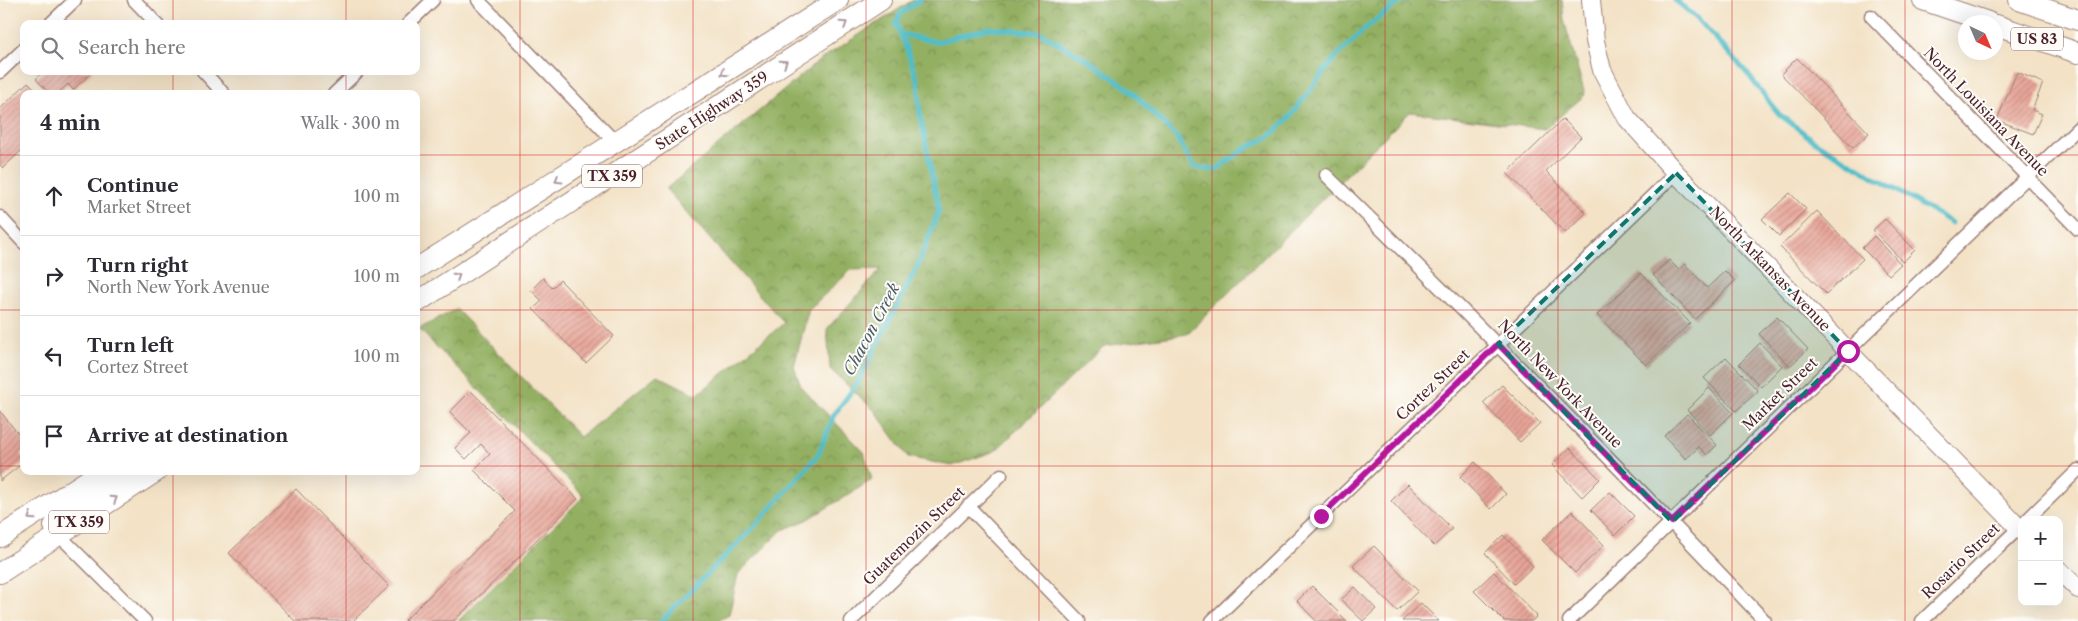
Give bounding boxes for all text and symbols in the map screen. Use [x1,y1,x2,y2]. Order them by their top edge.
north arrow [1958,15,2003,60]
search box [20,20,420,75]
one-way arrow [839,21,848,31]
road number: US 83 [2011,28,2063,50]
icon: search [38,34,66,62]
text: Search here [78,36,186,59]
street label: North Louisiana Avenue [1920,43,2053,180]
one-way arrow [779,60,788,70]
street label: State Highway 359 [652,67,772,154]
one-way arrow [720,67,730,76]
text: 4 min [40,110,101,135]
text: Walk · 300 m [301,113,400,133]
road number: TX 359 [582,165,642,188]
one-way arrow [554,173,563,183]
text: Continue [87,174,179,197]
icon: ahead [40,182,68,210]
text: 100 m [354,186,400,206]
text: Market Street [87,197,191,217]
street label: North Arkansas Avenue [1706,202,1835,335]
text: Turn right [87,254,188,277]
icon: right [40,262,68,290]
text: 100 m [354,266,400,286]
one-way arrow [451,273,461,282]
text: North New York Avenue [87,277,270,297]
water label: Chacon Creek [838,279,904,378]
street label: North New York Avenue [1494,315,1627,452]
text: Turn left [87,334,174,357]
route start [1837,340,1860,363]
icon: left [40,342,68,370]
street label: Cortez Street [1392,344,1474,424]
text: 100 m [354,346,400,366]
street label: Market Street [1738,352,1822,434]
text: Cortez Street [87,357,188,377]
icon: arrive [40,422,68,450]
text: Arrive at destination [87,424,288,447]
street label: Guatemozin Street [859,482,969,589]
one-way arrow [109,496,118,505]
route end [1310,505,1333,528]
one-way arrow [28,510,37,520]
road number: TX 359 [49,511,109,534]
map controls [2018,516,2063,606]
button: + [2018,516,2063,561]
street label: Rosario Street [1918,518,2004,603]
button: − [2018,561,2063,606]

